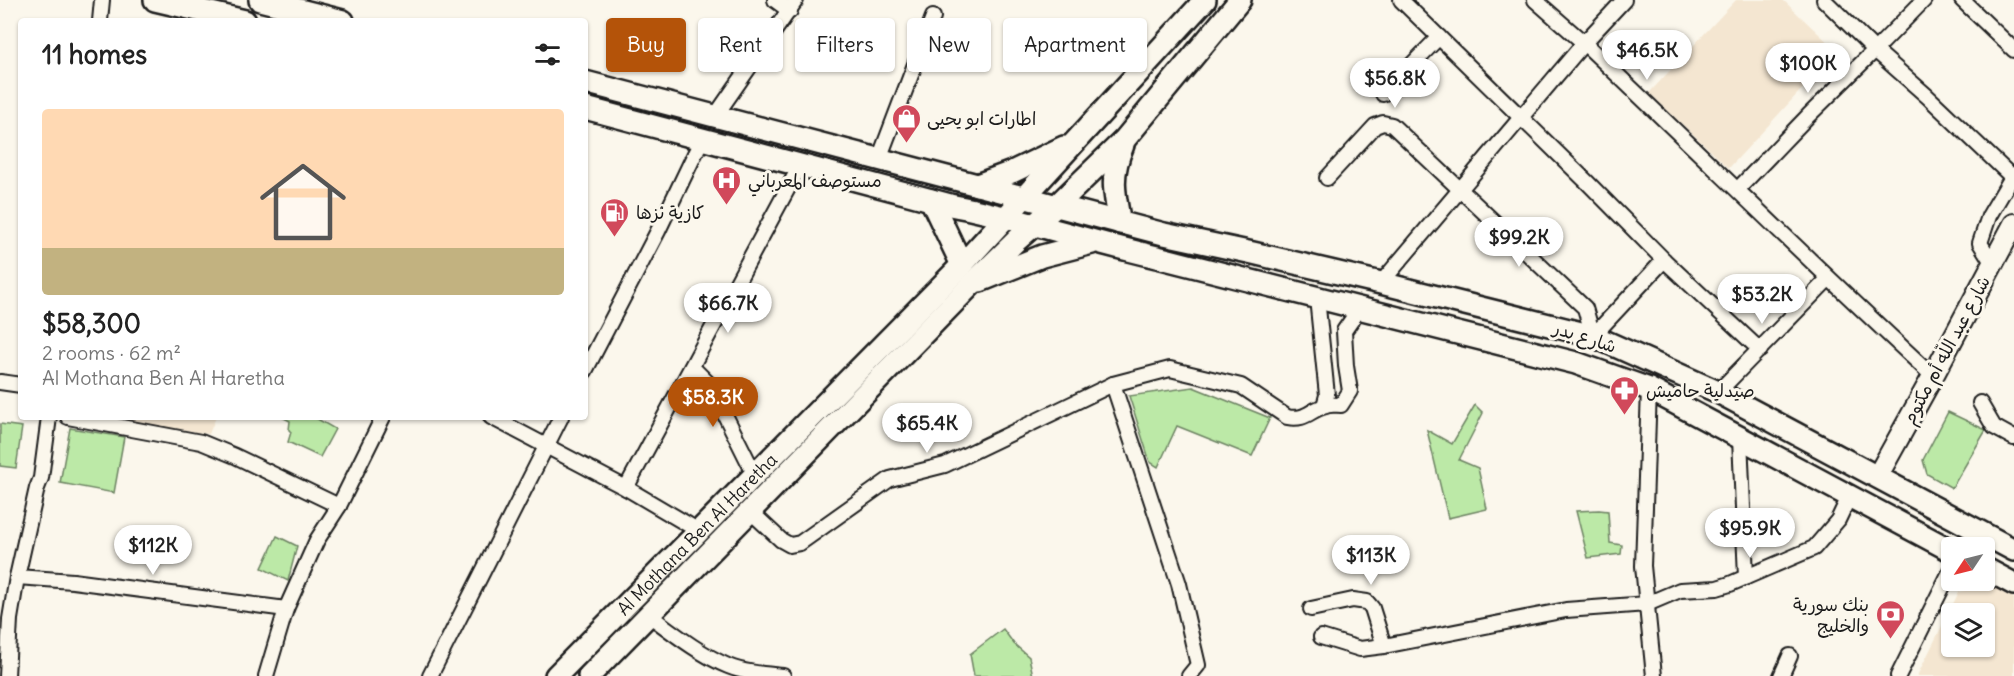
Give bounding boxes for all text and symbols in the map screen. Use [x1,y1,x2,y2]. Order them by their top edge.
chip: Buy [606,18,686,72]
chip: Rent [698,18,783,72]
chip: Filters [795,18,895,72]
chip: New [907,18,991,72]
chip: Apartment [1003,18,1147,72]
pin: $46.5K [1598,30,1696,81]
text: $46.5K [1616,37,1678,62]
text: 11 homes [42,38,147,71]
icon: filters [531,38,564,71]
pin: $100K [1766,43,1850,94]
text: $100K [1779,50,1837,75]
pin: $56.8K [1346,58,1444,109]
text: $56.8K [1364,65,1426,90]
shop icon: اطارات ابو يحيى [890,102,922,144]
place label: اطارات ابو يحيى [927,107,1036,130]
icon: home [249,148,357,256]
hospital icon: مستوصف المعرباني [711,164,743,206]
place label: مستوصف المعرباني [748,169,882,197]
fuel station icon: كازية نزها [599,196,631,238]
place label: كازية نزها [636,201,704,224]
pin: $99.2K [1470,217,1568,268]
text: $99.2K [1488,224,1550,249]
street label: شارع عبد اللّه أم مكتوم [1896,271,1998,430]
pin: $53.2K [1713,274,1811,325]
text: $53.2K [1731,281,1793,306]
pin: $66.7K [679,283,777,334]
text: $66.7K [698,290,758,315]
text: $58,300 [42,307,141,340]
street label: شارع بدر [1549,315,1619,359]
text: 2 rooms · 62 m² [42,340,181,365]
text: Al Mothana Ben Al Haretha [42,365,285,390]
pharmacy icon: صيدلية حاميش [1609,374,1641,416]
pin: $58.3K [664,377,762,428]
place label: صيدلية حاميش [1646,379,1755,402]
text: $58.3K [682,384,744,409]
pin: $65.4K [878,403,976,454]
text: $65.4K [896,410,958,435]
street label: Al Mothana Ben Al Haretha [612,448,782,620]
pin: $95.9K [1701,508,1799,559]
text: $95.9K [1719,515,1781,540]
pin: $112K [111,525,195,576]
text: $112K [128,532,178,557]
pin: $113K [1329,535,1413,586]
north arrow [1941,537,1995,591]
map controls [1941,537,1995,657]
text: $113K [1346,542,1396,567]
place label: بنك سورية والخليج [1793,593,1869,638]
bank icon: بنك سورية والخليج [1874,598,1906,640]
button: layers [1941,603,1995,657]

